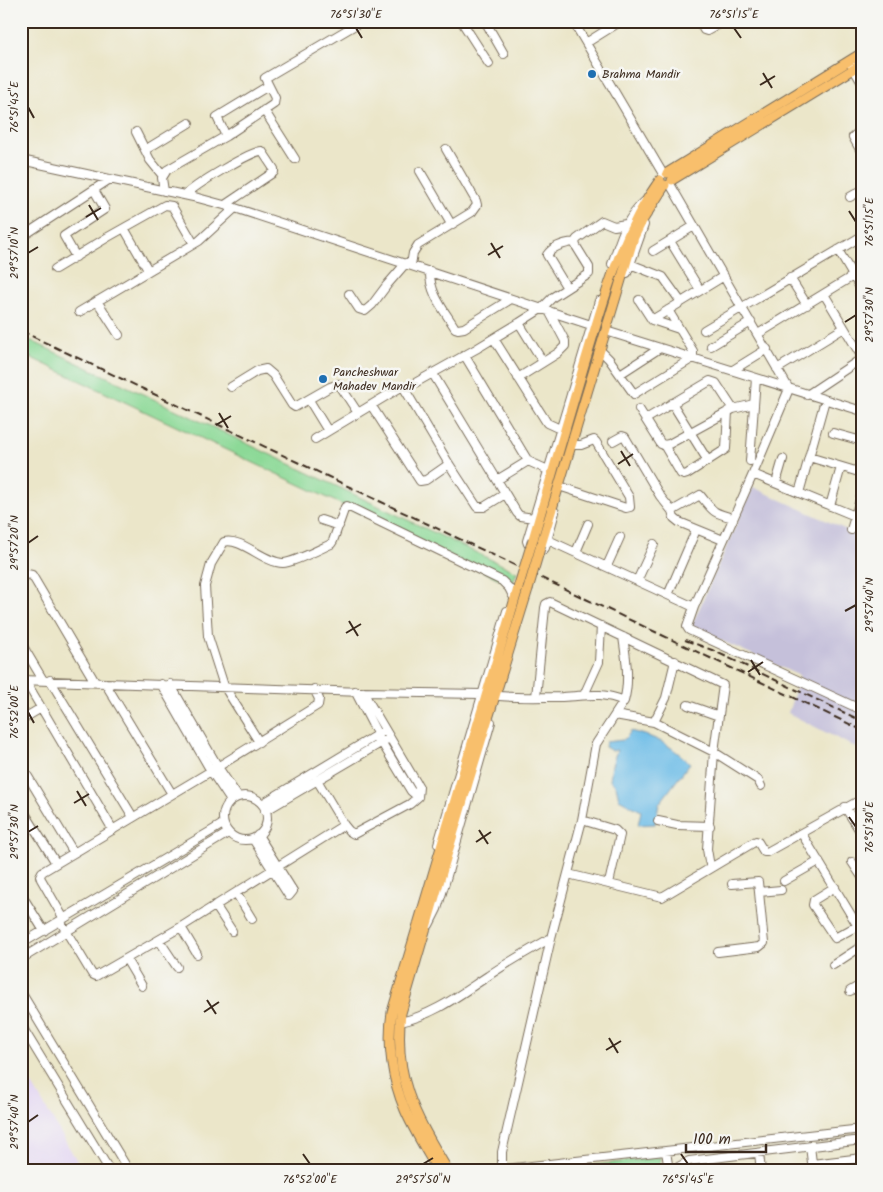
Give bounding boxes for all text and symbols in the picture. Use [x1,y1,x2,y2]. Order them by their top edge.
text: 76°51'30"E [330,5,383,24]
text: 76°51'15"E [709,5,760,24]
place label: Brahma Mandir [602,65,681,84]
marker: Brahma Mandir [586,68,598,80]
text: 76°51'45"E [5,80,24,133]
text: 76°51'15"E [860,196,879,247]
text: 29°57'10"N [5,227,24,279]
text: 29°57'30"N [860,287,879,343]
place label: Pancheshwar Mahadev Mandir [333,363,417,396]
marker: Pancheshwar Mahadev Mandir [317,373,329,385]
text: 29°57'20"N [5,515,24,571]
text: 29°57'40"N [860,577,879,633]
text: 76°52'00"E [5,684,24,739]
text: 76°51'30"E [860,800,879,853]
text: 29°57'30"N [5,804,24,860]
text: 29°57'40"N [5,1094,24,1150]
scale bar [686,1122,766,1154]
text: 100 m [693,1128,731,1152]
text: 76°52'00"E [283,1170,338,1189]
text: 29°57'50"N [395,1170,451,1189]
text: 76°51'45"E [662,1170,715,1189]

